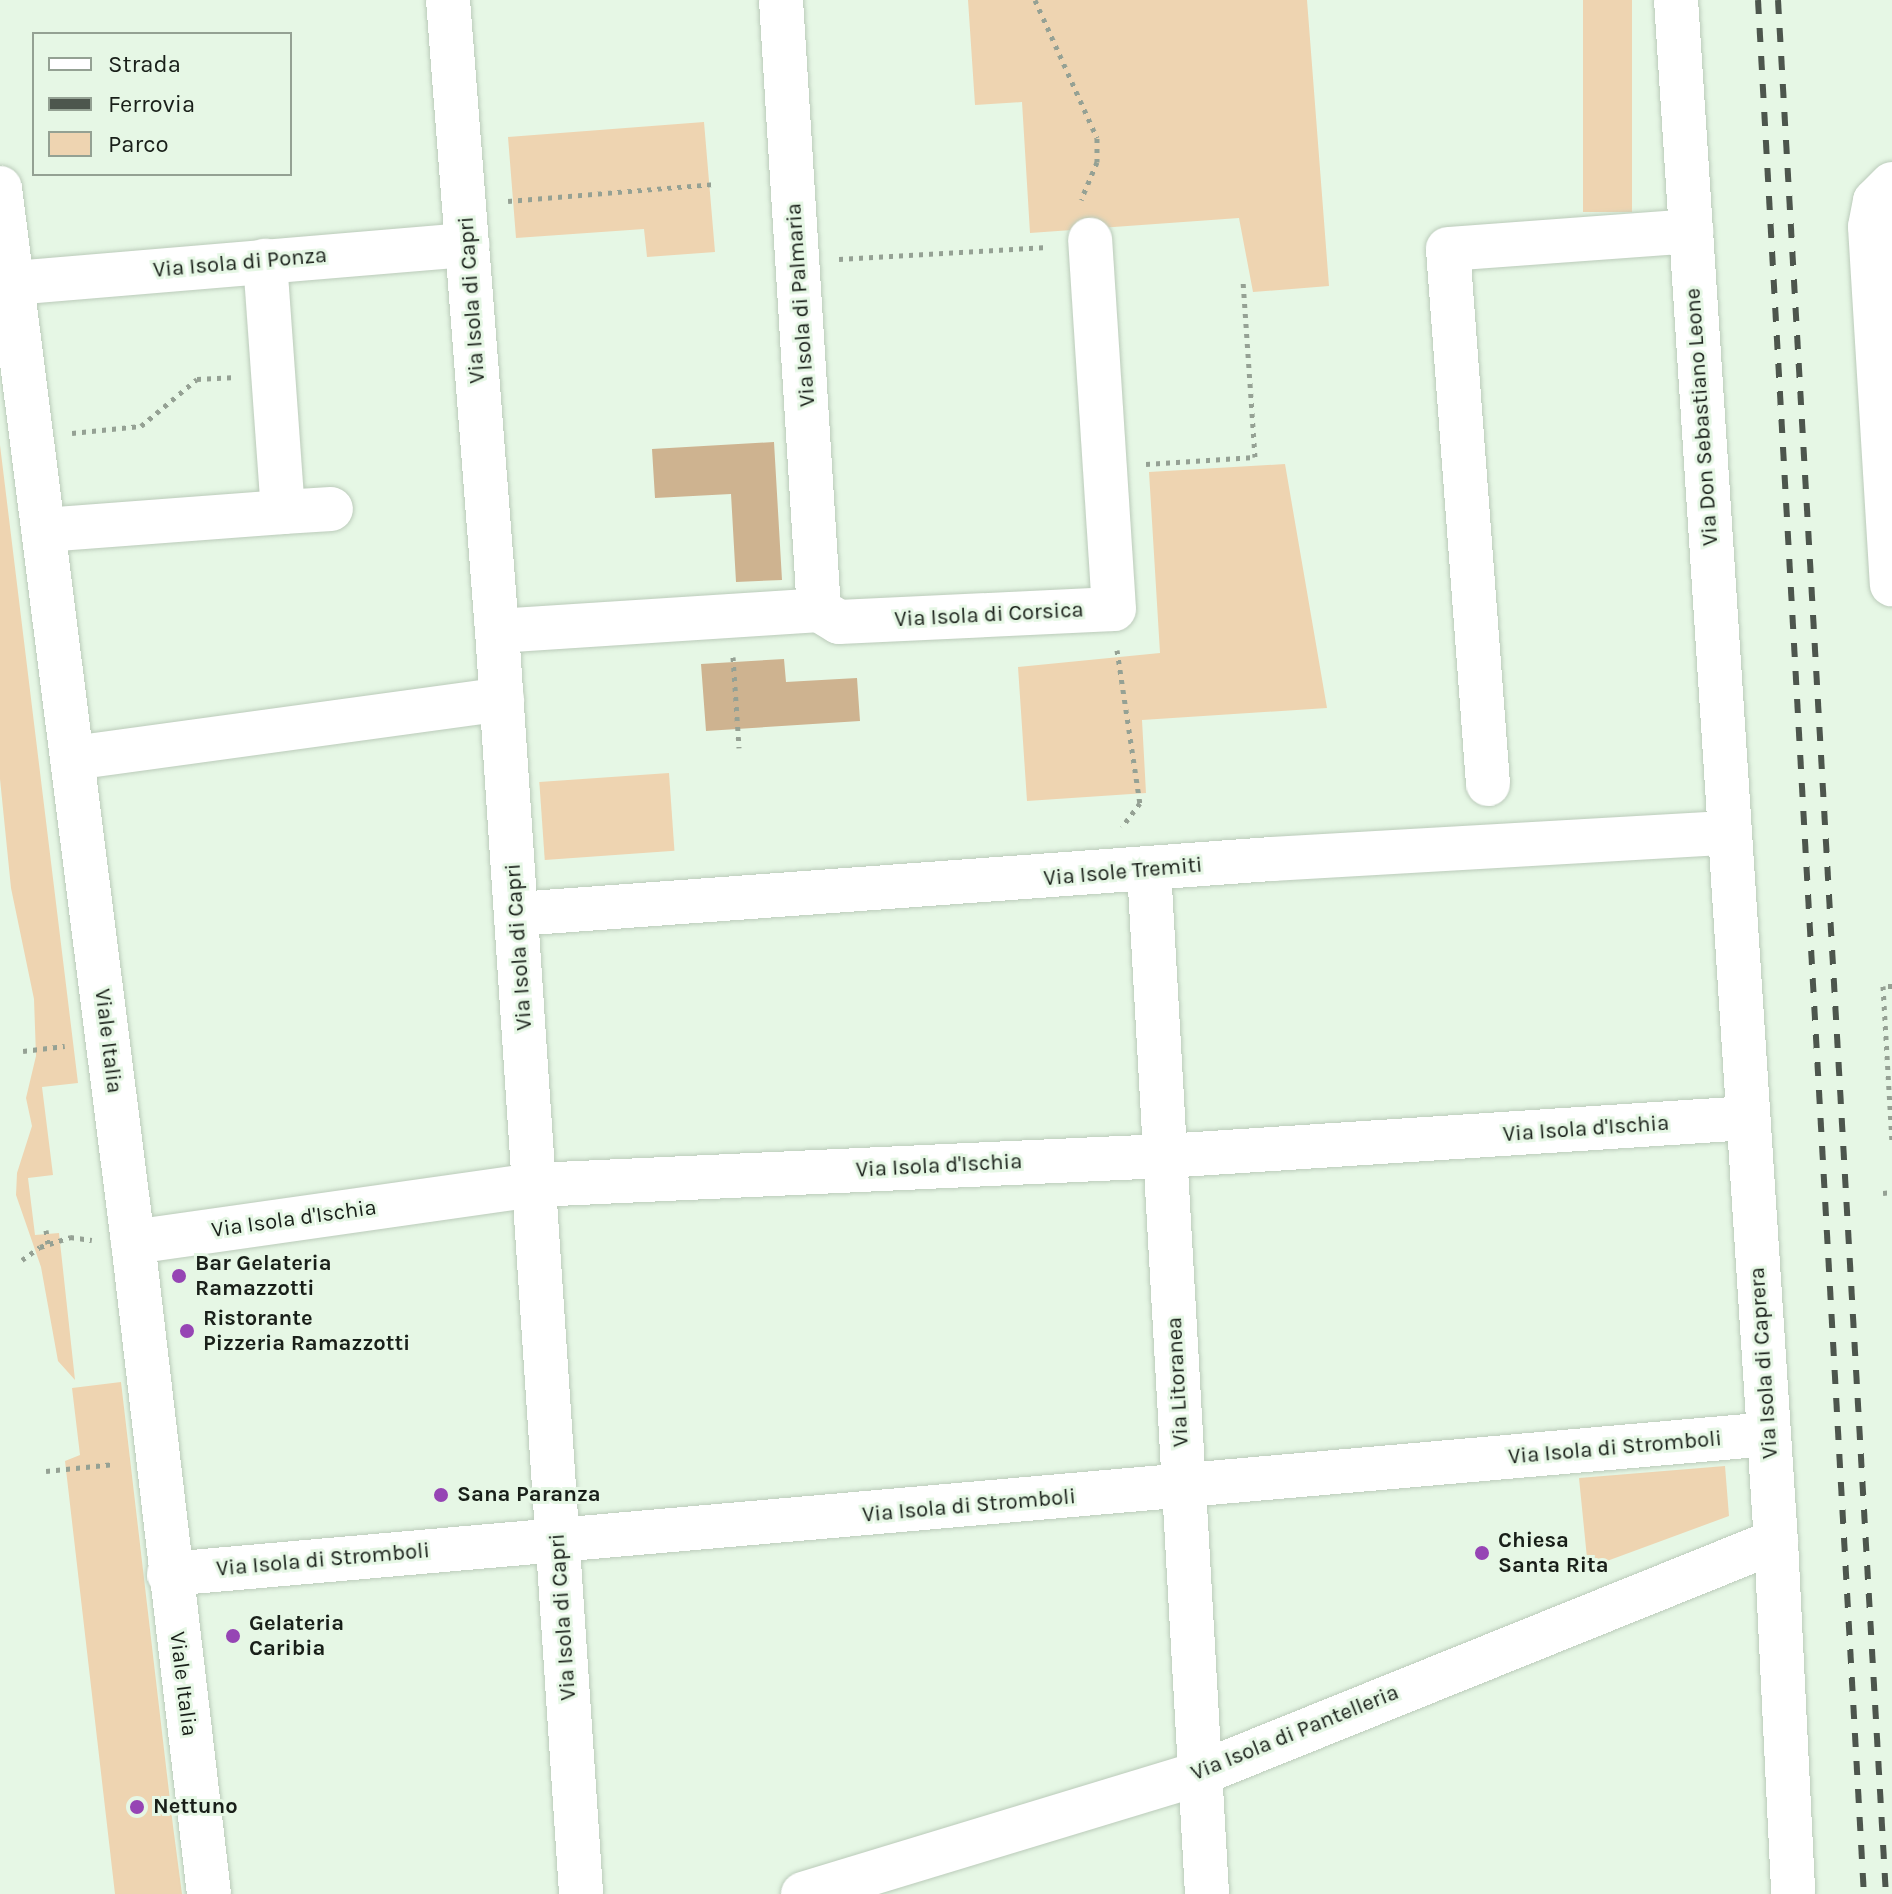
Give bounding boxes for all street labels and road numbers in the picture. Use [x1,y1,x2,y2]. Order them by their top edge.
street label: Via Isola di Palmaria [781,202,821,408]
street label: Via Isola di Capri [453,216,491,384]
street label: Via Isola di Ponza [152,242,328,284]
street label: Via Don Sebastiano Leone [1680,287,1724,547]
street label: Via Isola di Corsica [894,597,1084,633]
street label: Via Isole Tremiti [1042,852,1204,892]
street label: Via Isola di Capri [500,863,538,1031]
street label: Viale Italia [88,987,128,1095]
street label: Via Isola d'Ischia [1502,1110,1670,1148]
street label: Via Isola d'Ischia [855,1148,1023,1184]
street label: Via Isola d'Ischia [210,1194,378,1244]
street label: Via Isola di Caprera [1744,1266,1784,1460]
street label: Via Litoranea [1161,1316,1195,1448]
street label: Via Isola di Stromboli [1507,1426,1723,1470]
street label: Via Isola di Stromboli [861,1484,1077,1528]
street label: Via Isola di Capri [544,1533,582,1701]
street label: Via Isola di Stromboli [215,1538,431,1582]
street label: Viale Italia [163,1630,203,1738]
street label: Via Isola di Pantelleria [1187,1679,1403,1787]

